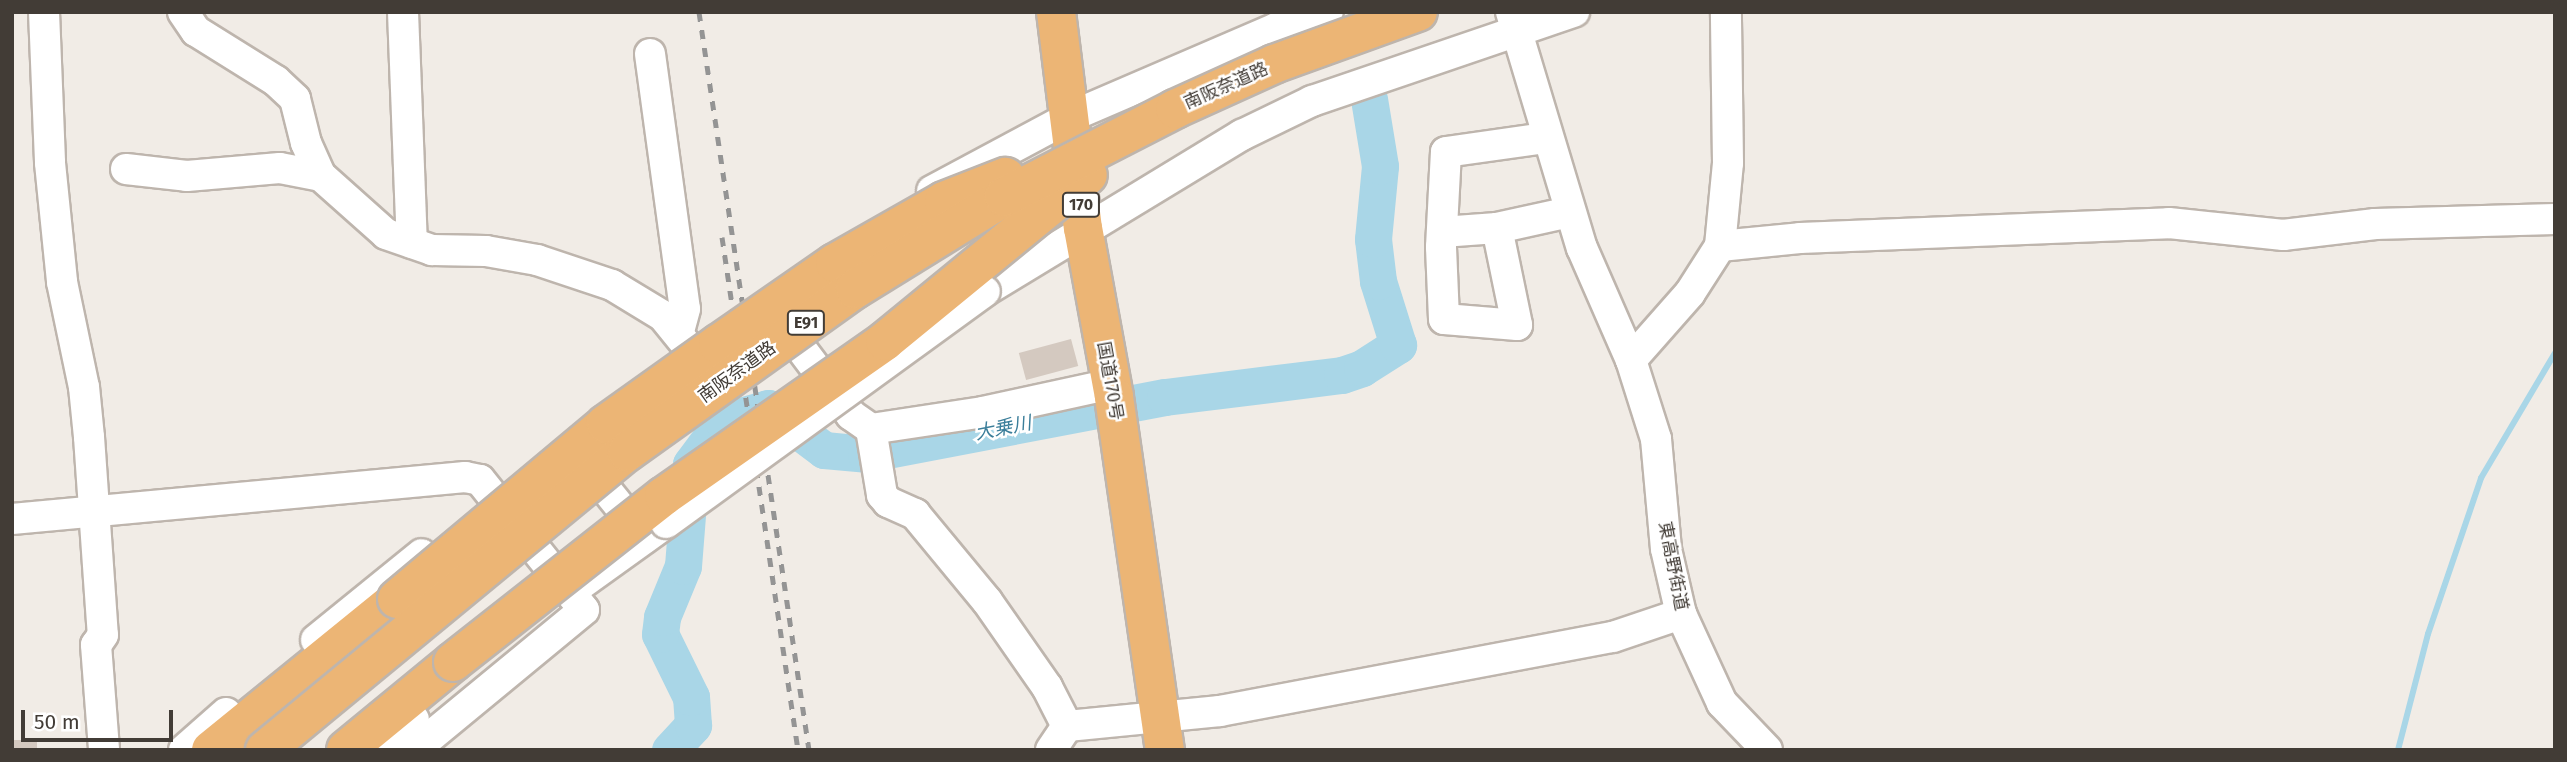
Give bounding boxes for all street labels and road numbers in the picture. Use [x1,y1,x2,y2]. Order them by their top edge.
street label: 南阪奈道路 [1180,58,1272,114]
road number: 170 [1062,192,1100,218]
road number: E91 [787,310,825,336]
street label: 南阪奈道路 [694,337,780,407]
street label: 国道170号 [1092,340,1128,422]
street label: 東高野街道 [1654,520,1692,612]

